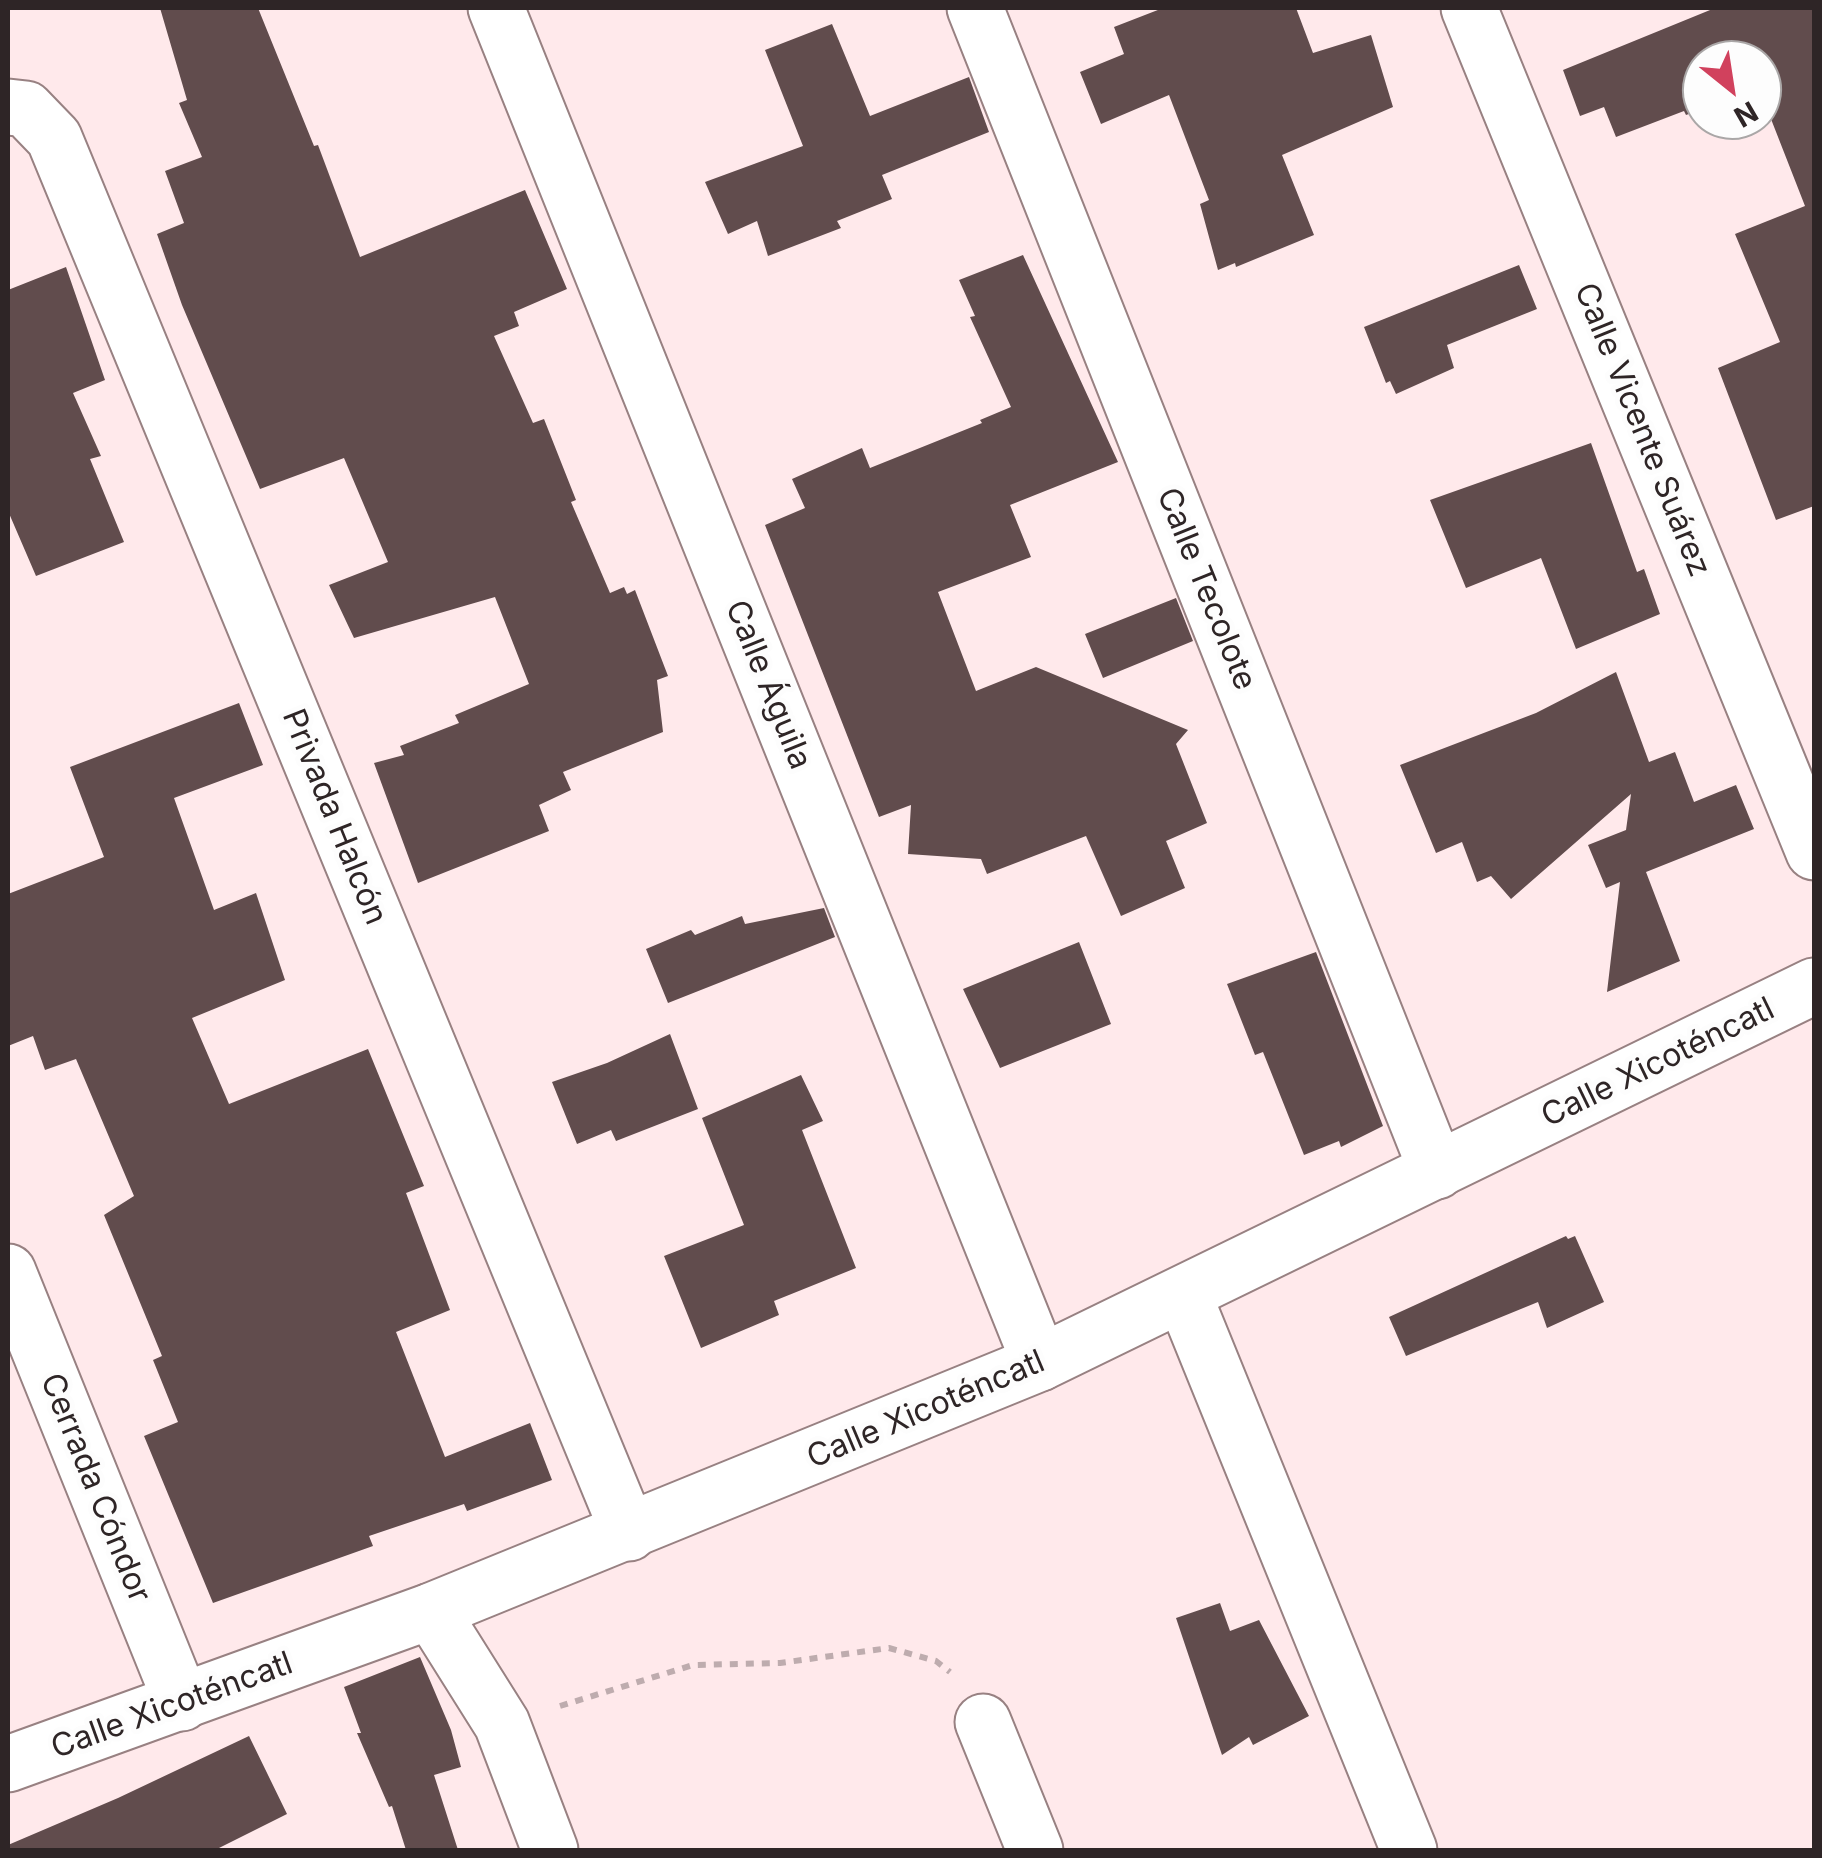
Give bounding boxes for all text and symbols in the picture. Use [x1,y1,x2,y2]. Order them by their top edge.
north arrow [1682,40,1782,140]
text: N [1728,94,1764,134]
street label: Calle Vicente Suárez [1566,278,1718,582]
street label: Calle Tecolote [1148,482,1264,696]
street label: Calle Águila [717,595,819,775]
street label: Privada Halcón [273,704,395,930]
street label: Calle Xicoténcatl [1535,990,1781,1136]
street label: Calle Xicoténcatl [802,1343,1050,1477]
street label: Cerrada Cóndor [32,1368,158,1608]
street label: Calle Xicoténcatl [46,1645,298,1767]

